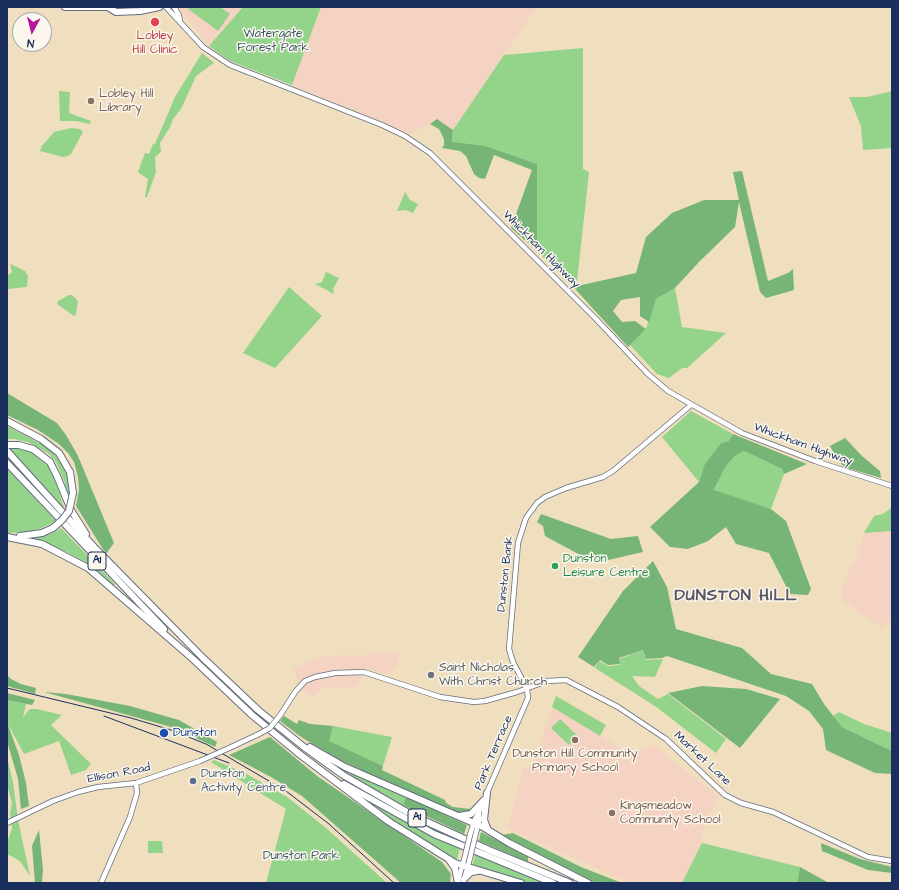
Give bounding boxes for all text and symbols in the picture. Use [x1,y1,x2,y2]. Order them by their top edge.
north arrow [12,12,52,52]
marker: Lobley Hill Clinic [149,16,161,28]
park label: Watergate Forest Park [237,27,309,55]
place label: Lobley Hill Clinic [132,29,178,57]
text: N [26,36,35,51]
place label: Lobley Hill Library [99,87,153,115]
marker: Lobley Hill Library [86,96,96,106]
street label: Whickham Highway [499,208,583,292]
street label: Whickham Highway [752,420,854,470]
street label: Dunston Bank [495,535,517,613]
road number: A1 [88,552,106,570]
place label: Dunston Leisure Centre [563,552,649,580]
marker: Dunston Leisure Centre [550,561,560,571]
district label: DUNSTON HILL [674,587,798,607]
place label: Saint Nicholas With Christ Church [439,661,547,689]
marker: Saint Nicholas With Christ Church [426,670,436,680]
street label: Park Terrace [472,713,516,793]
place label: Dunston [173,726,216,740]
marker: Dunston [158,727,170,739]
street label: Market Lane [670,729,734,789]
marker: Dunston Hill Community Primary School [570,735,580,745]
place label: Dunston Hill Community Primary School [512,747,638,775]
street label: Ellison Road [86,761,152,787]
place label: Dunston Activity Centre [201,767,286,795]
marker: Dunston Activity Centre [188,776,198,786]
place label: Kingsmeadow Community School [620,799,721,827]
marker: Kingsmeadow Community School [607,808,617,818]
road number: A1 [408,809,426,827]
park label: Dunston Park [263,849,339,863]

